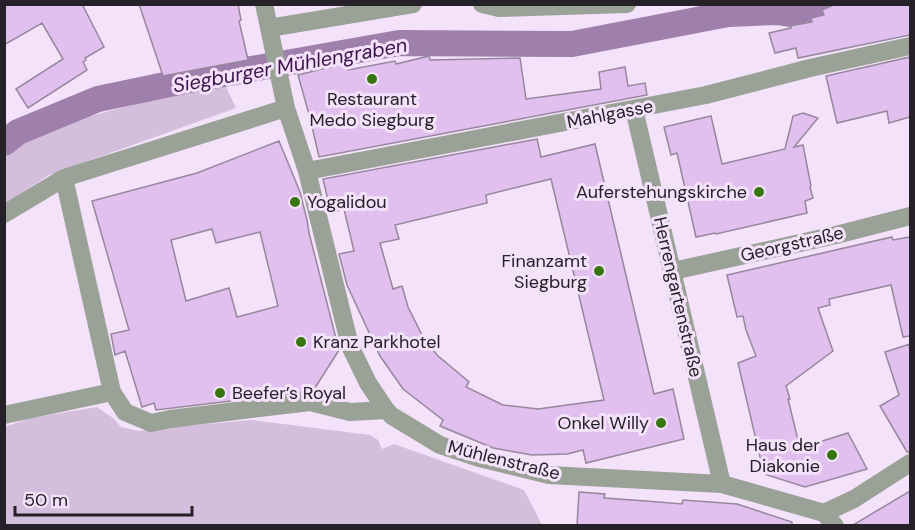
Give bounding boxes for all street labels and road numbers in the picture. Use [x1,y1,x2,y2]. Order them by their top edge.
street label: Mahlgasse [565,94,655,134]
street label: Herrengartenstraße [648,214,708,380]
street label: Georgstraße [738,220,846,268]
street label: Mühlenstraße [446,435,562,485]

